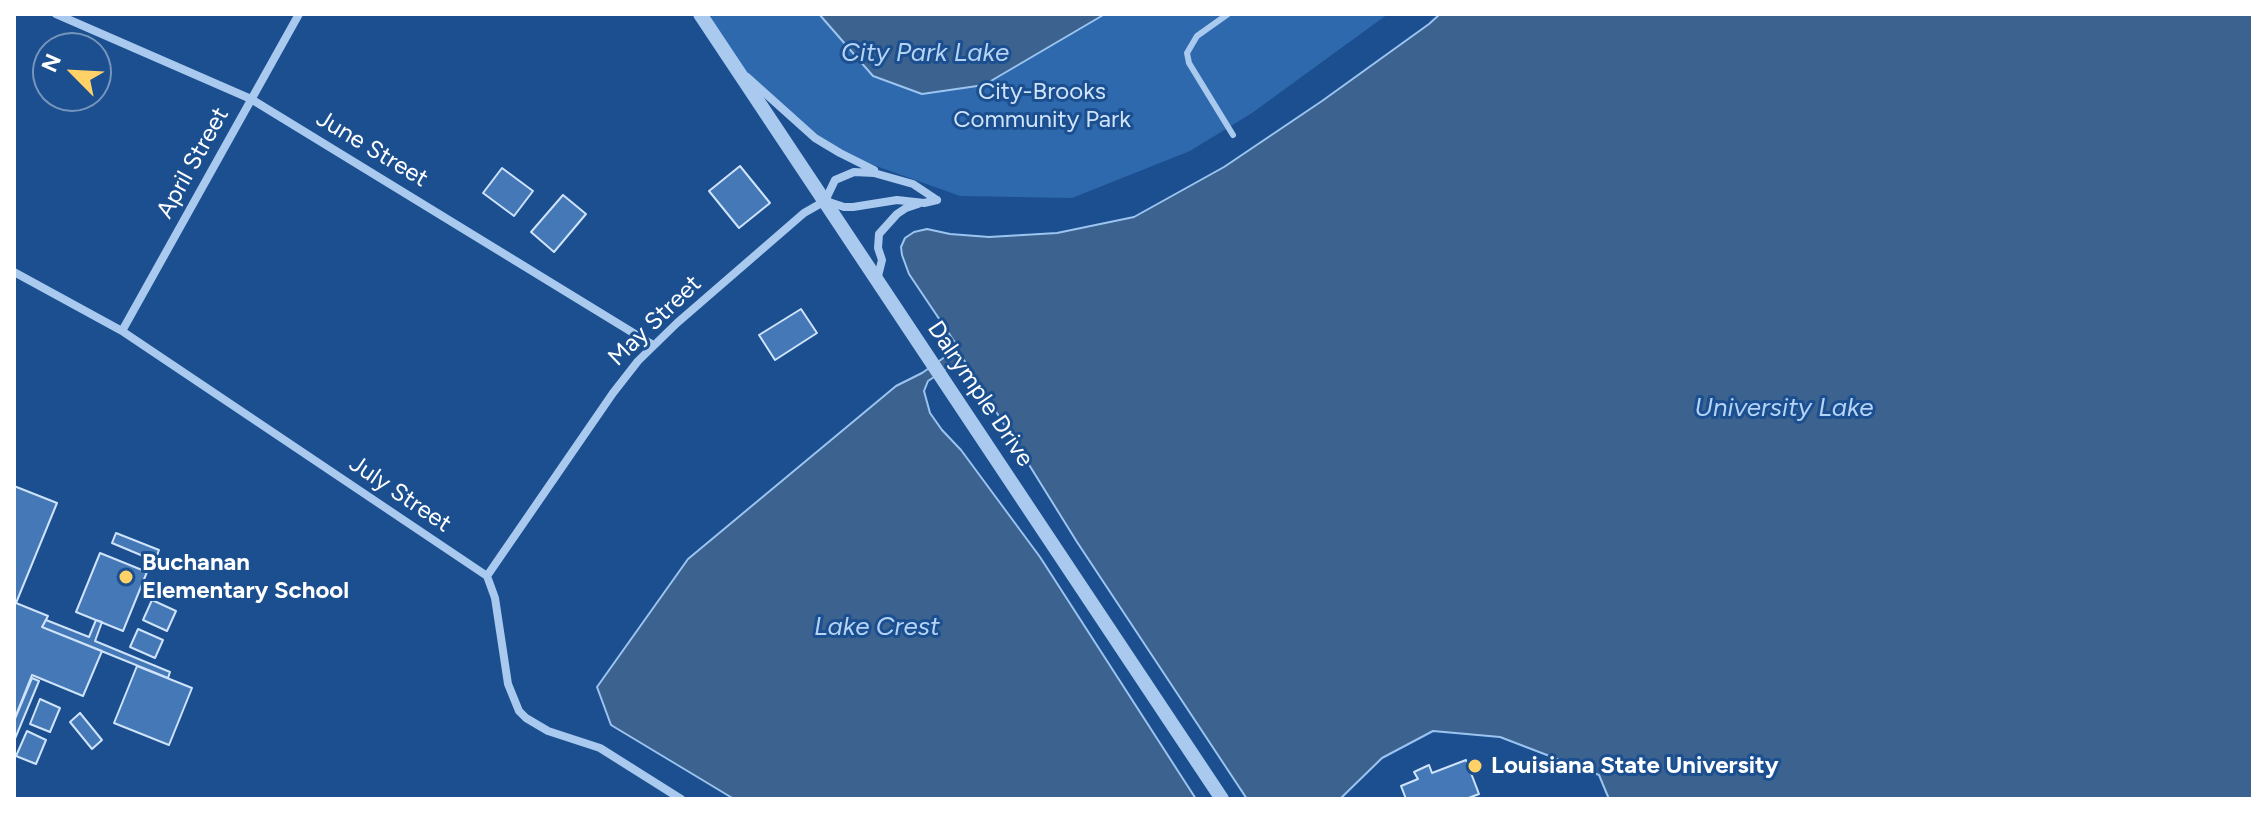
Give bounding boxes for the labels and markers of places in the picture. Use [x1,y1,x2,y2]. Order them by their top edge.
place label: Buchanan Elementary School [142,549,349,605]
marker: Buchanan Elementary School [117,568,135,586]
place label: Louisiana State University [1491,752,1778,780]
marker: Louisiana State University [1466,757,1484,775]

